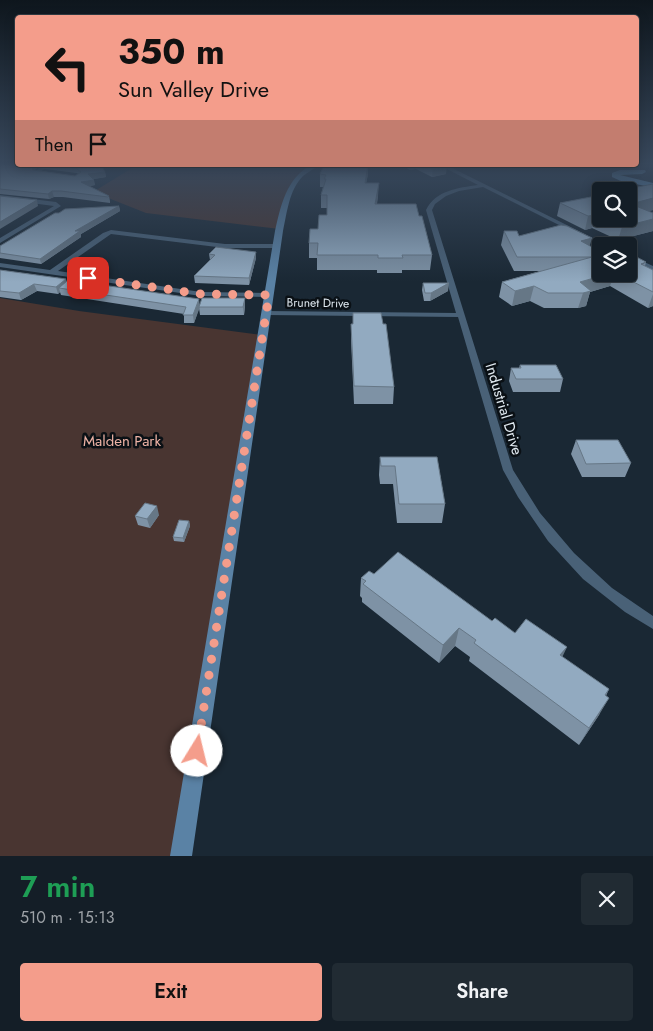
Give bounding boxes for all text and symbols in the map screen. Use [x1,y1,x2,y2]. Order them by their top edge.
text: 350 m [118,27,225,77]
icon: left [35,35,100,100]
text: Sun Valley Drive [118,73,269,105]
icon: arrive [84,130,112,158]
text: Then [35,131,74,158]
map controls [592,182,637,282]
button: search [592,182,637,227]
button: layers [592,237,637,282]
pin [67,257,109,299]
icon: arrive [74,264,102,292]
street label: Brunet Drive [286,293,350,313]
street label: Industrial Drive [480,360,529,458]
park label: Malden Park [83,430,161,452]
position arrow [170,724,222,776]
text: 7 min [20,865,96,908]
button: close [581,873,633,925]
text: 510 m · 15:13 [20,906,114,929]
button: Exit [20,963,322,1021]
button: Share [332,963,633,1021]

